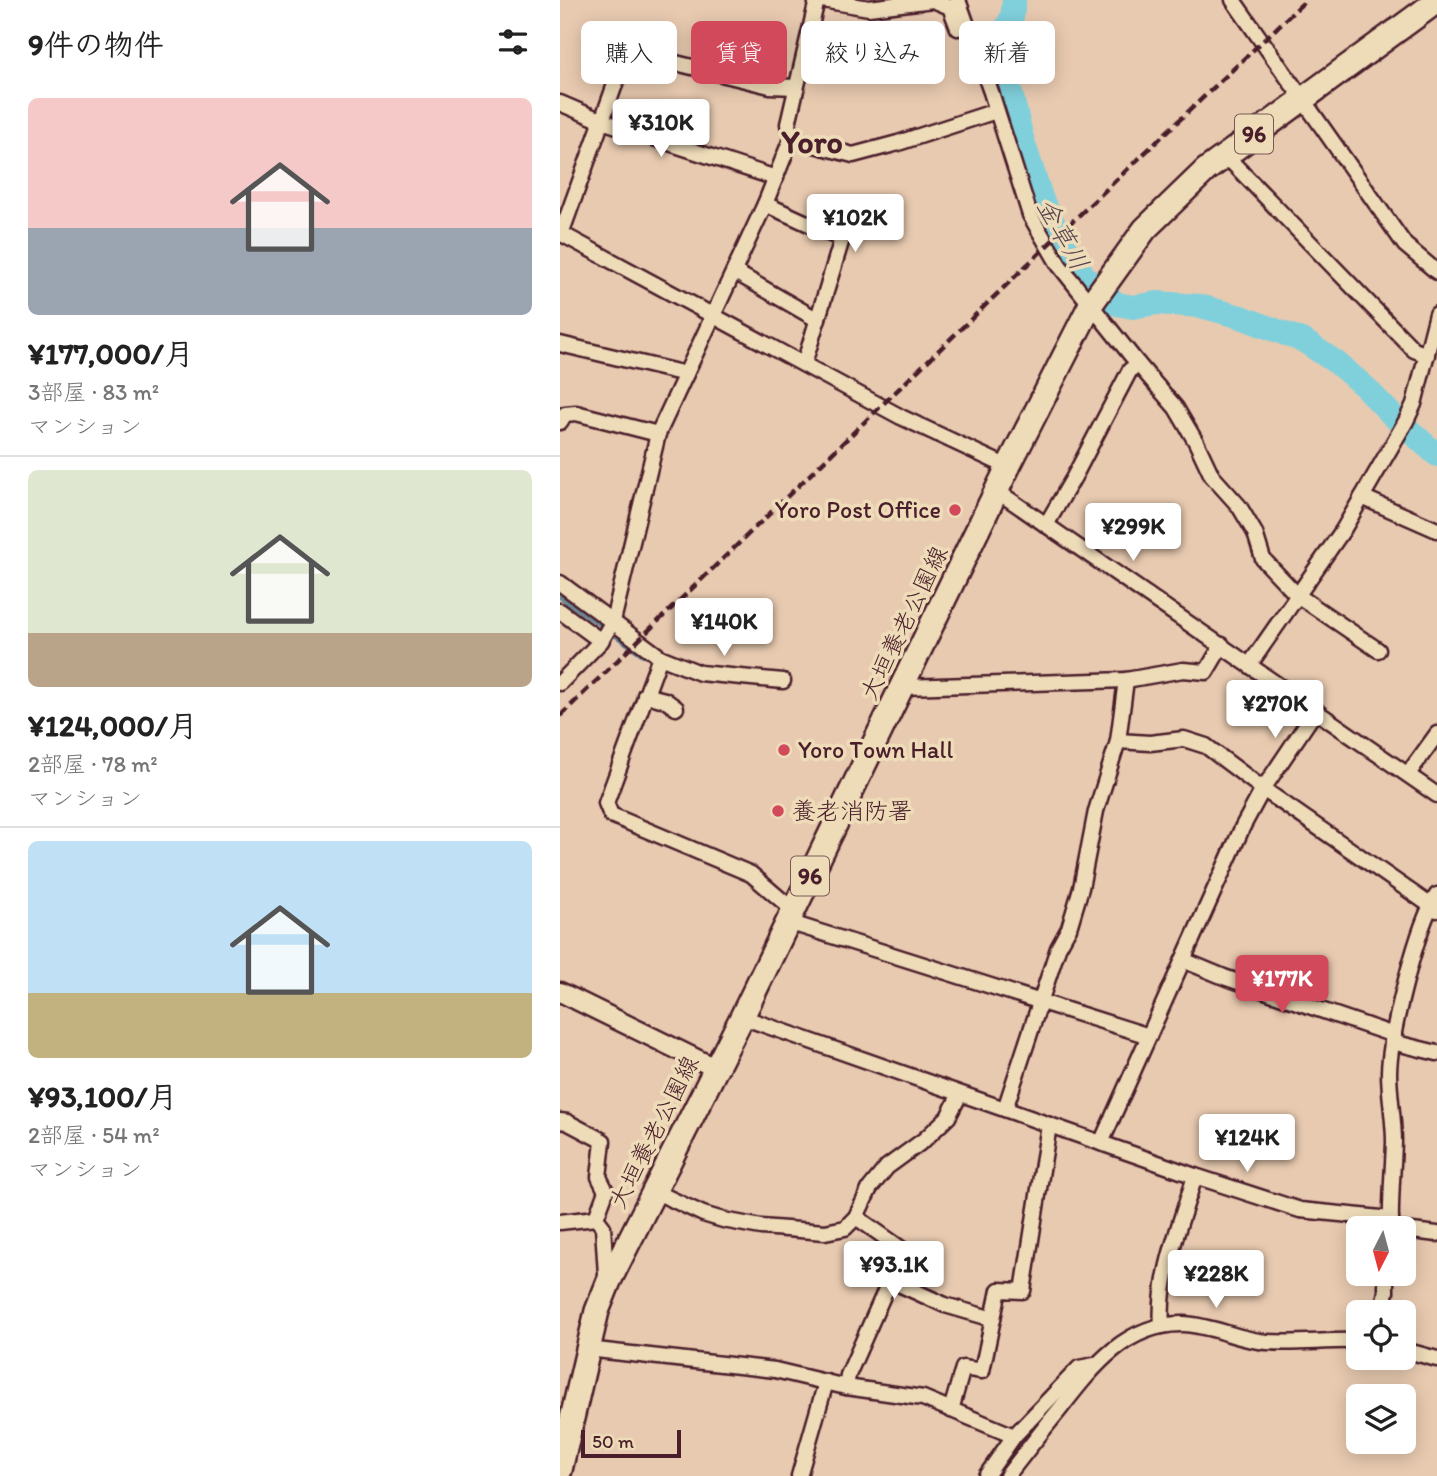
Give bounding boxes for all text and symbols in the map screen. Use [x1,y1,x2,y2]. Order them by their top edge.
chip: 購入 [581,21,677,84]
chip: 賃貸 [691,21,787,84]
chip: 絞り込み [801,21,945,84]
chip: 新着 [959,21,1055,84]
icon: filters [494,23,532,61]
text: 9件の物件 [28,26,164,63]
pin: ¥310K [612,100,710,159]
text: ¥310K [629,108,693,136]
road number: 96 [1235,114,1273,154]
district label: Yoro [780,123,843,161]
icon: home [217,144,343,270]
water label: 金草川 [1030,192,1096,276]
pin: ¥102K [806,194,904,254]
text: ¥102K [823,203,887,231]
text: ¥177,000/月 [28,335,194,372]
text: 3部屋 · 83 m² [28,378,159,406]
text: マンション [28,412,142,440]
place label: Yoro Post Office [775,495,941,524]
marker: Yoro Post Office [947,502,963,518]
pin: ¥299K [1084,504,1182,563]
text: ¥299K [1101,512,1165,540]
icon: home [217,516,343,642]
street label: 大垣養老公園線 [854,541,953,705]
pin: ¥140K [675,598,773,658]
text: ¥140K [691,607,757,635]
pin: ¥270K [1226,680,1324,740]
text: ¥270K [1242,689,1308,717]
text: ¥124,000/月 [28,707,198,744]
place label: Yoro Town Hall [798,735,953,764]
marker: Yoro Town Hall [776,742,792,758]
text: 2部屋 · 78 m² [28,750,158,778]
text: マンション [28,784,142,812]
place label: 養老消防署 [792,796,912,825]
marker: 養老消防署 [770,803,786,819]
road number: 96 [791,856,829,896]
icon: home [217,887,343,1013]
pin: ¥177K [1233,956,1331,1015]
text: ¥177K [1251,964,1313,992]
street label: 大垣養老公園線 [602,1050,705,1213]
text: ¥93,100/月 [28,1078,177,1115]
pin: ¥124K [1198,1114,1296,1174]
text: 2部屋 · 54 m² [28,1121,160,1149]
text: ¥124K [1215,1123,1279,1151]
text: マンション [28,1155,142,1183]
north arrow [1346,1216,1416,1286]
map controls [1346,1216,1416,1454]
pin: ¥93.1K [837,1242,951,1301]
text: ¥93.1K [860,1250,928,1278]
pin: ¥228K [1167,1250,1265,1310]
text: ¥228K [1184,1259,1248,1287]
button: locate [1346,1300,1416,1370]
button: layers [1346,1384,1416,1454]
scale bar [581,1427,681,1459]
text: 50 m [592,1430,634,1453]

